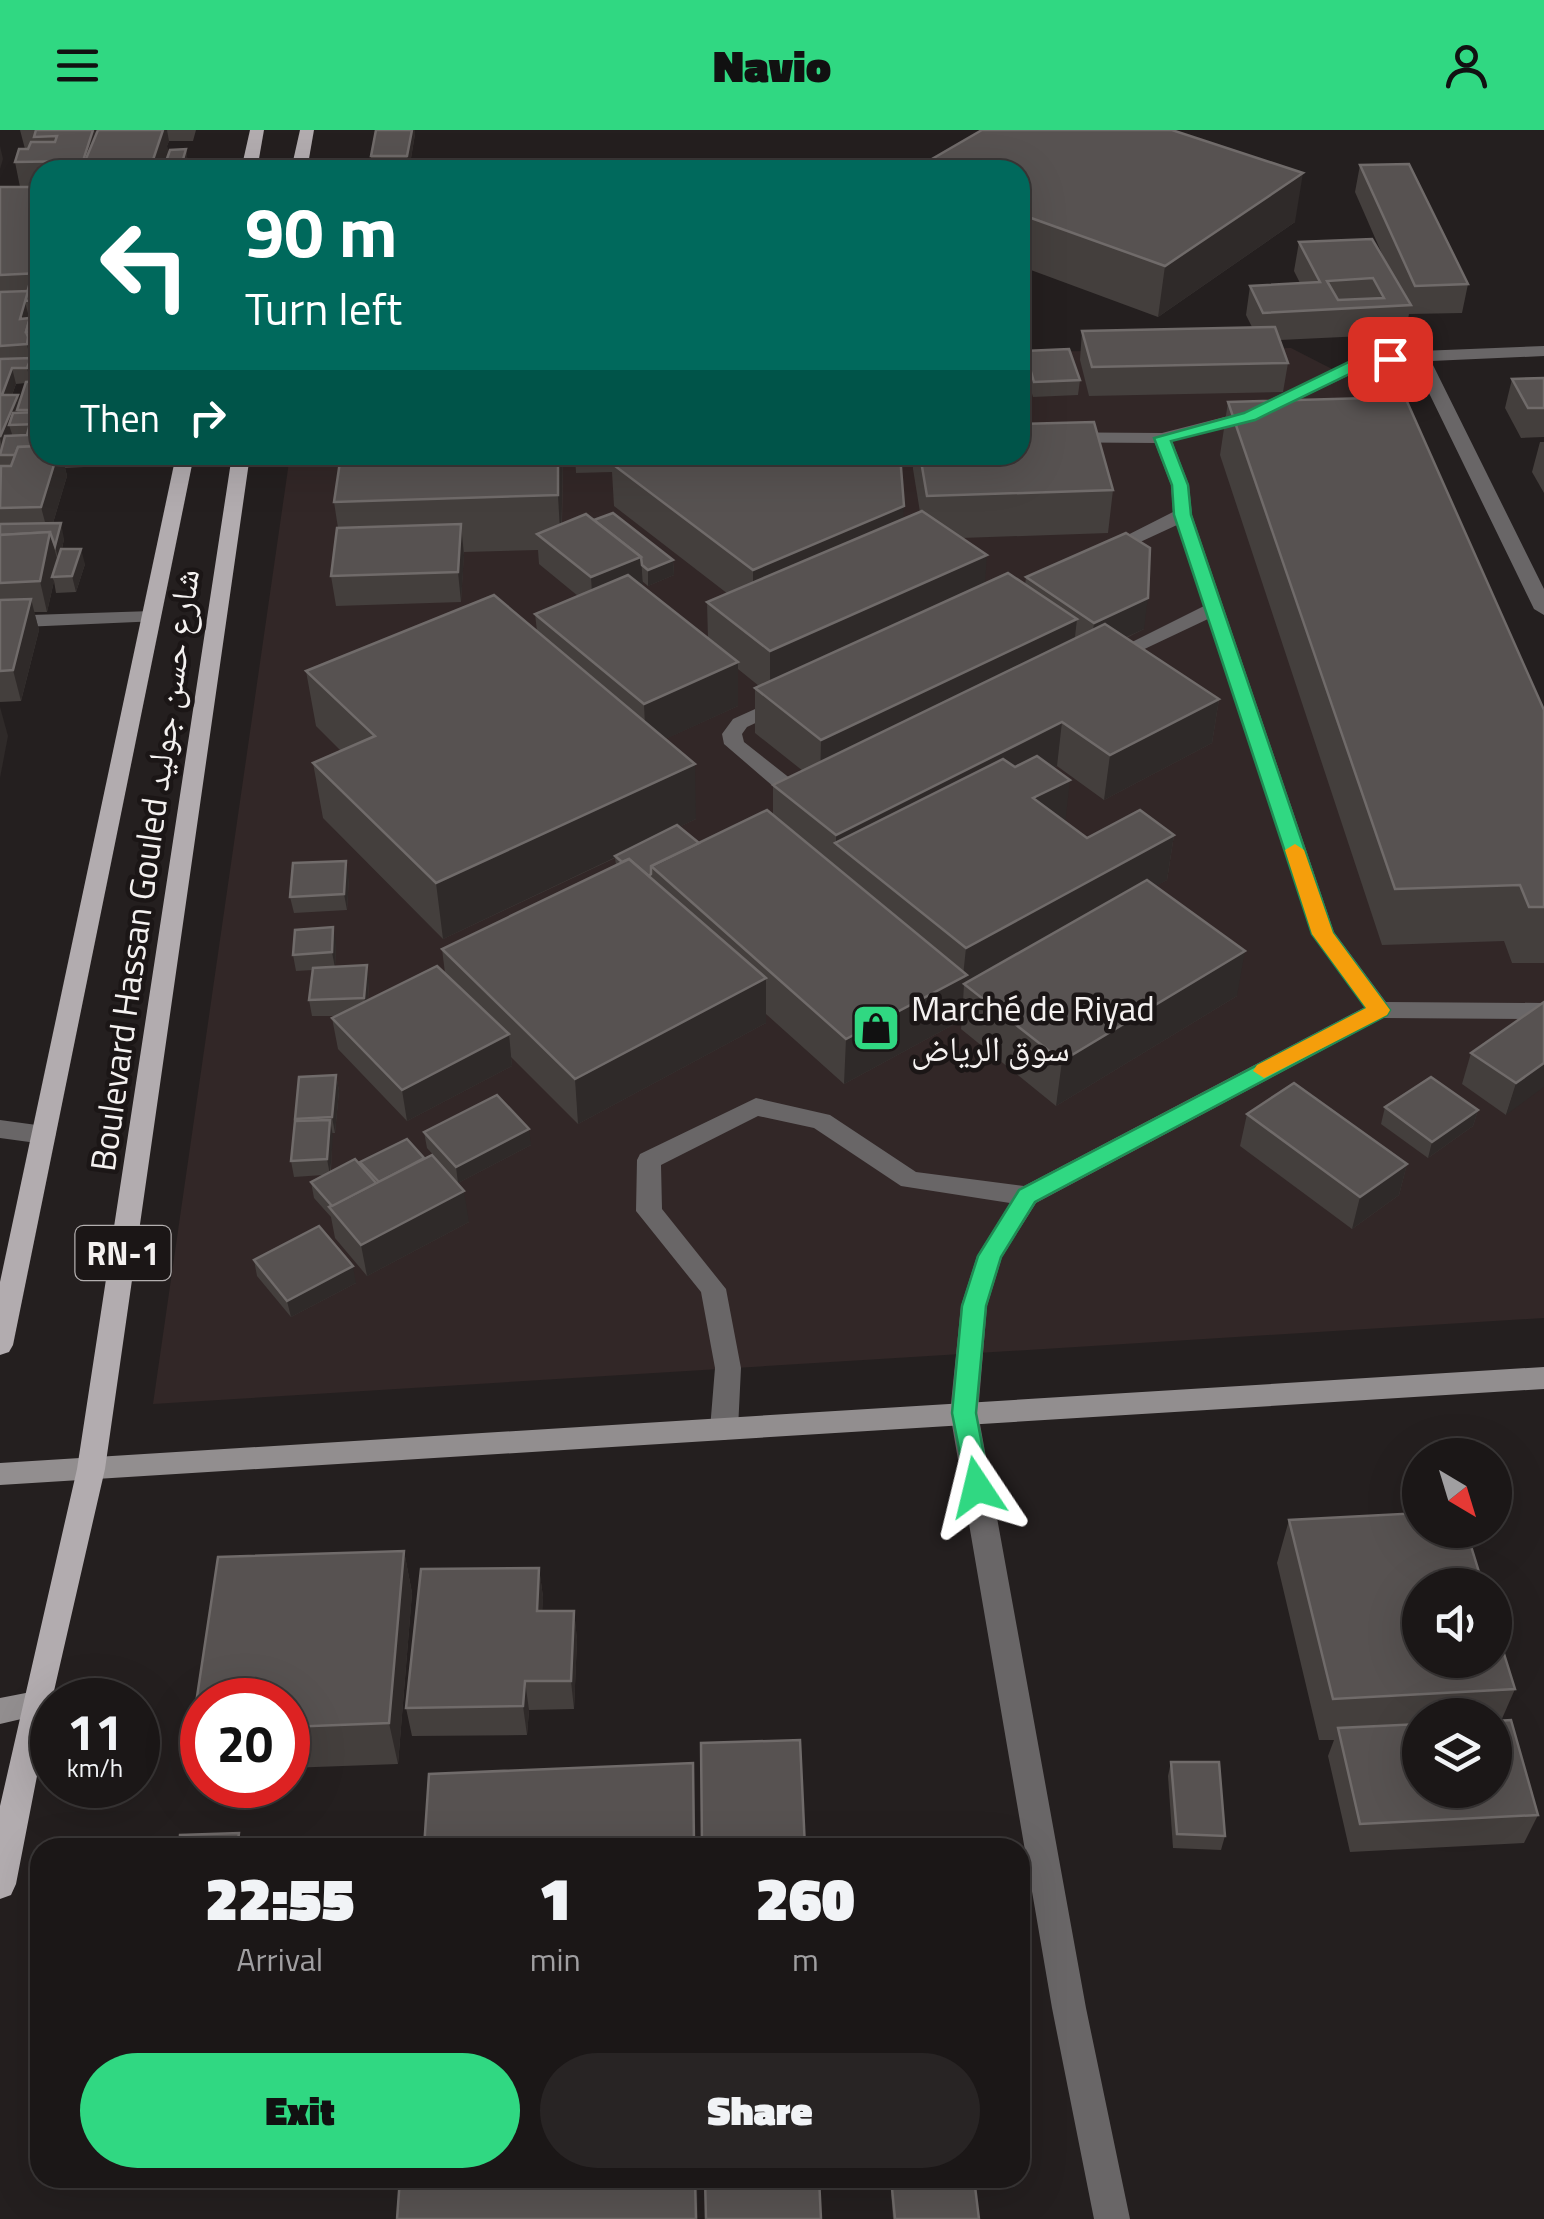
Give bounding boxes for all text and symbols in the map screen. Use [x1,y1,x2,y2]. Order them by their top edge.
text: Navio [713,31,831,99]
icon: menu [50,38,105,93]
icon: person [1439,38,1494,93]
text: 90 m [245,178,398,284]
icon: left [80,200,210,330]
text: Turn left [245,274,402,342]
pin [1348,317,1433,402]
icon: arrive [1363,332,1418,387]
text: Then [80,389,160,447]
icon: right [180,390,235,445]
street label: Boulevard Hassan Gouled شارع حسن جوليد [75,565,213,1175]
place label: Marché de Riyad سوق الرياض [911,981,1155,1075]
shop icon: Marché de Riyad سوق الرياض [850,1002,902,1054]
road number: RN-1 [76,1226,170,1280]
position arrow [925,1435,1029,1539]
north arrow [1402,1438,1512,1548]
map controls [1402,1438,1512,1808]
button: sound [1402,1568,1512,1678]
speed limit sign: 20 [180,1678,310,1808]
text: 11 [67,1693,123,1769]
button: layers [1402,1698,1512,1808]
text: km/h [67,1749,123,1787]
text: 22:55 [205,1852,354,1943]
text: 1 [539,1852,572,1943]
text: 260 [756,1852,855,1943]
text: Arrival [236,1935,323,1983]
text: min [530,1935,581,1983]
text: m [792,1935,819,1983]
button: Exit [80,2053,520,2168]
button: Share [540,2053,980,2168]

